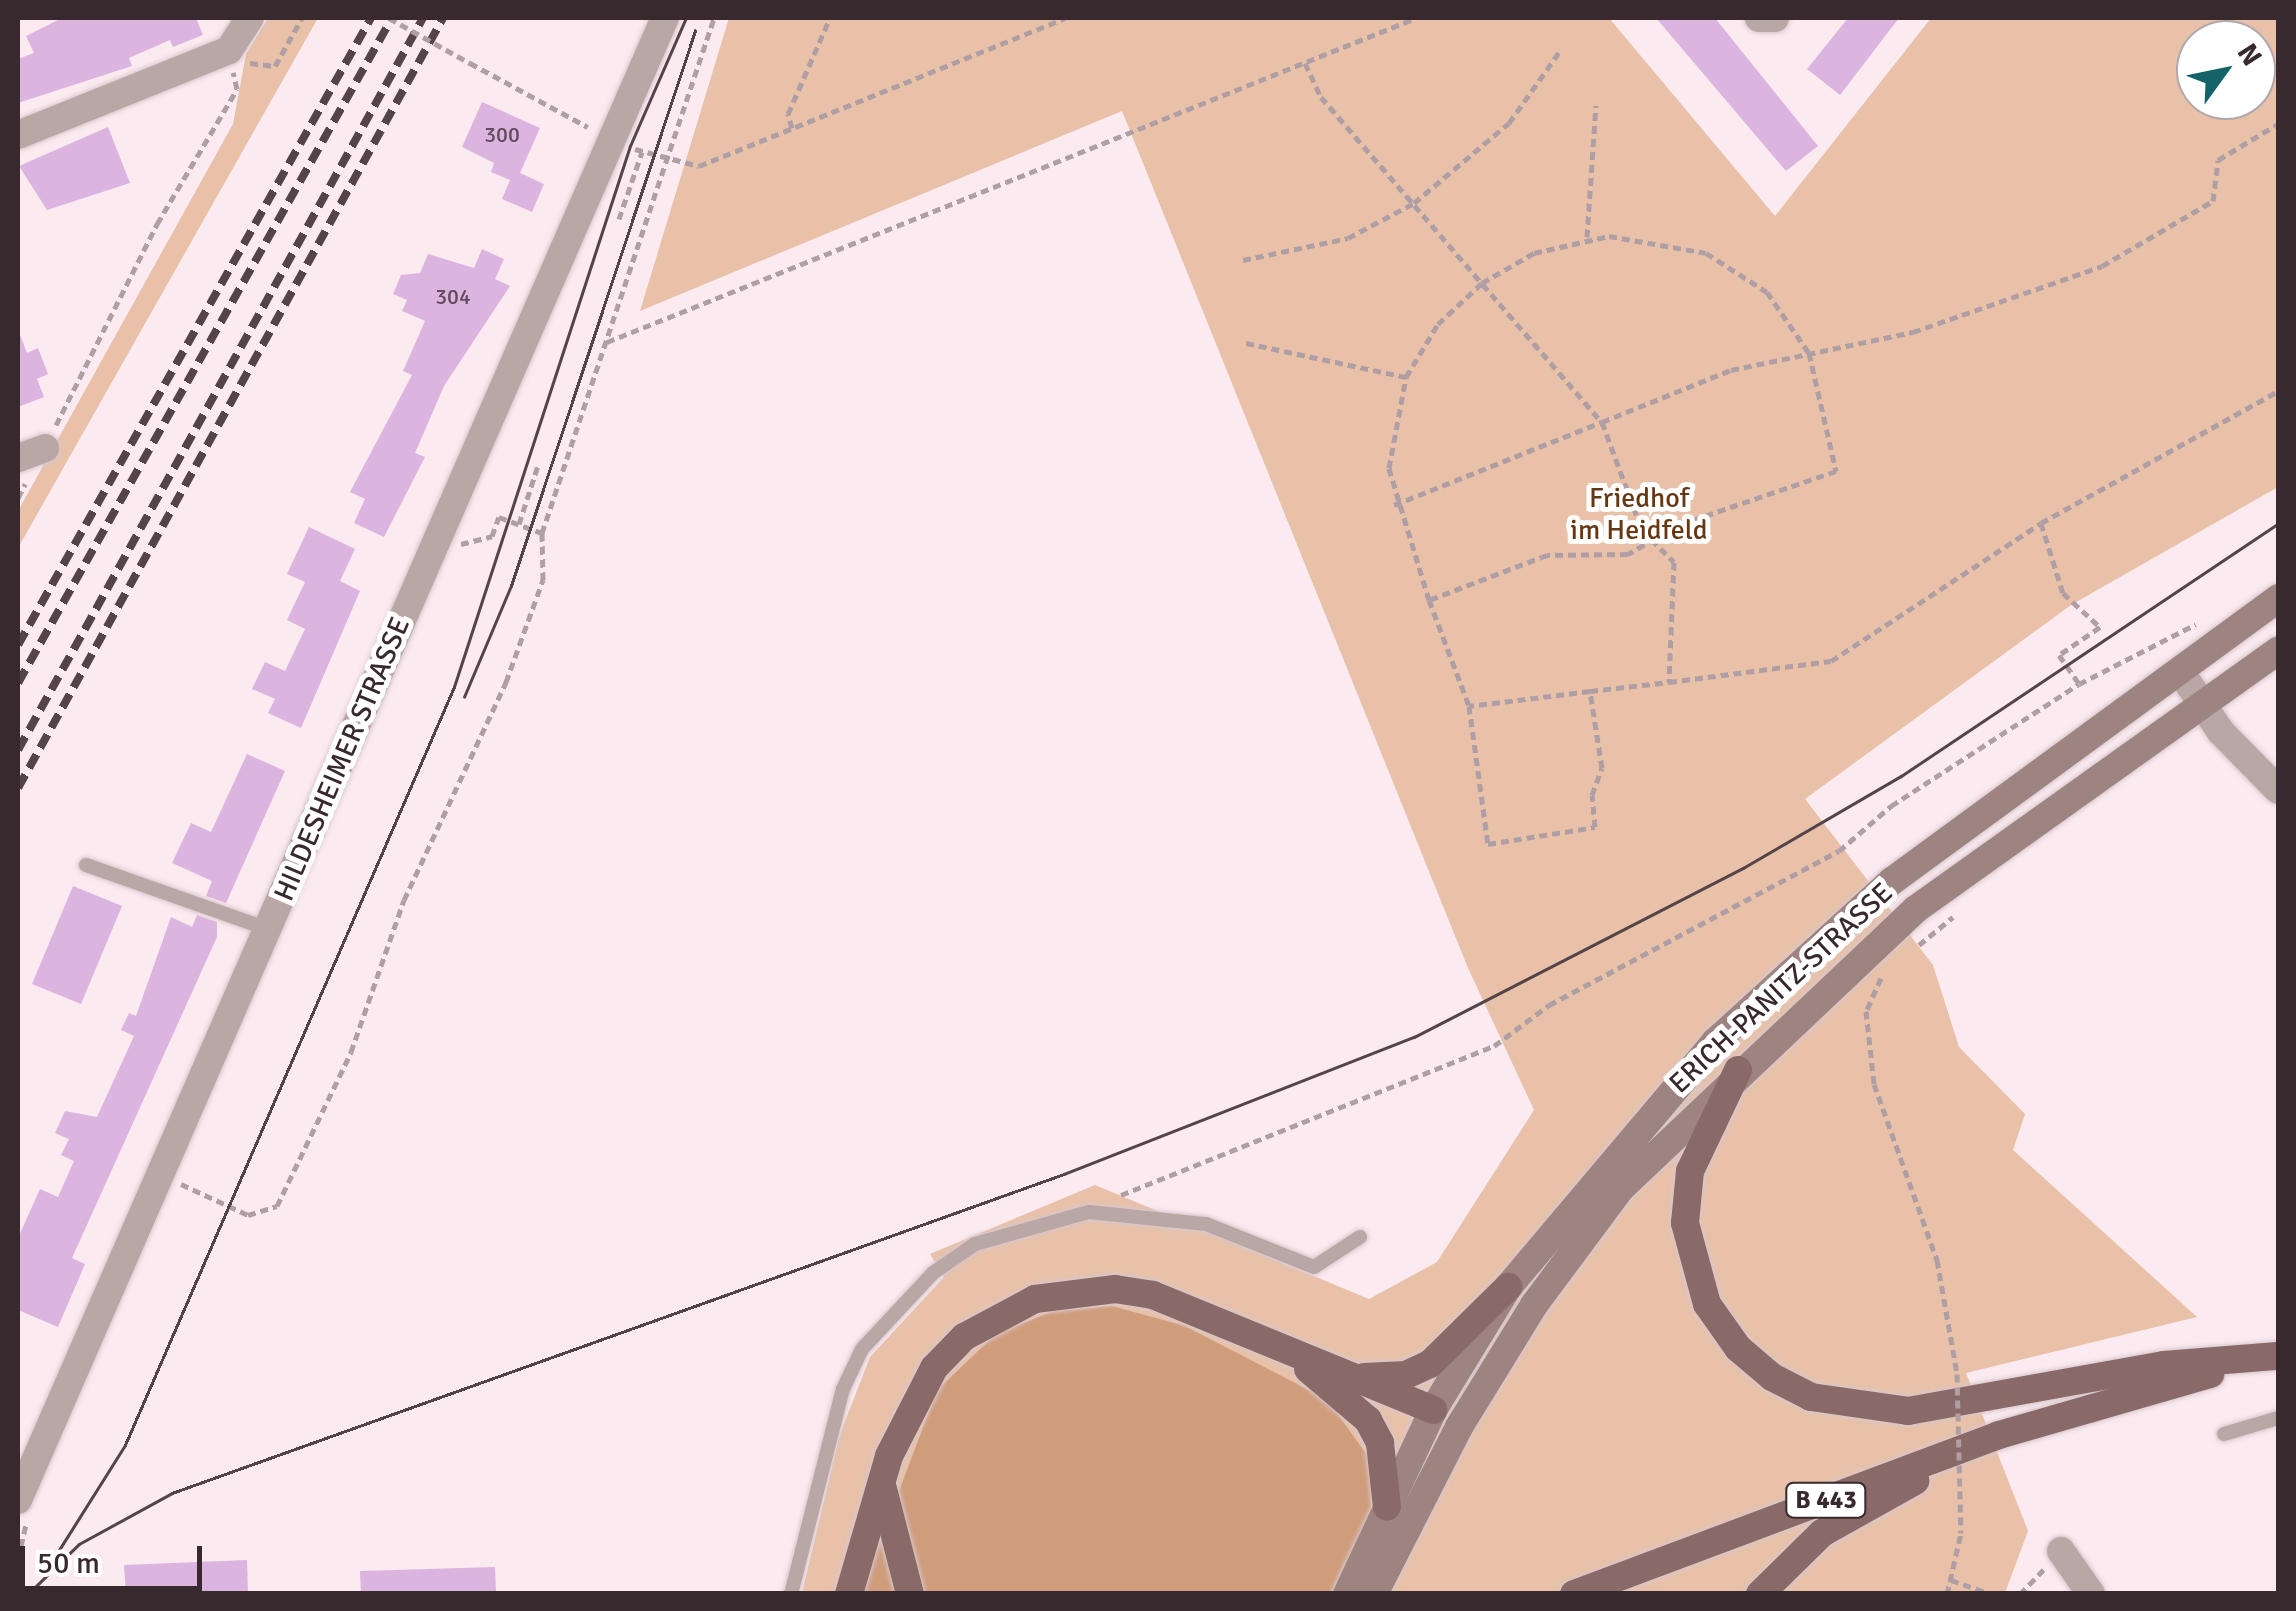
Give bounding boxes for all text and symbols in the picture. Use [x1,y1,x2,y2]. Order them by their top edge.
north arrow [2176,20,2276,120]
text: N [2230,37,2269,72]
house number: 300 [484,122,520,148]
house number: 304 [435,284,471,310]
park label: Friedhof im Heidfeld [1570,481,1708,547]
street label: HILDESHEIMER STRASSE [267,612,417,906]
street label: ERICH-PANITZ-STRASSE [1662,876,1900,1100]
road number: B 443 [1784,1480,1868,1520]
scale bar [25,1526,208,1588]
text: 50 m [37,1545,100,1582]

